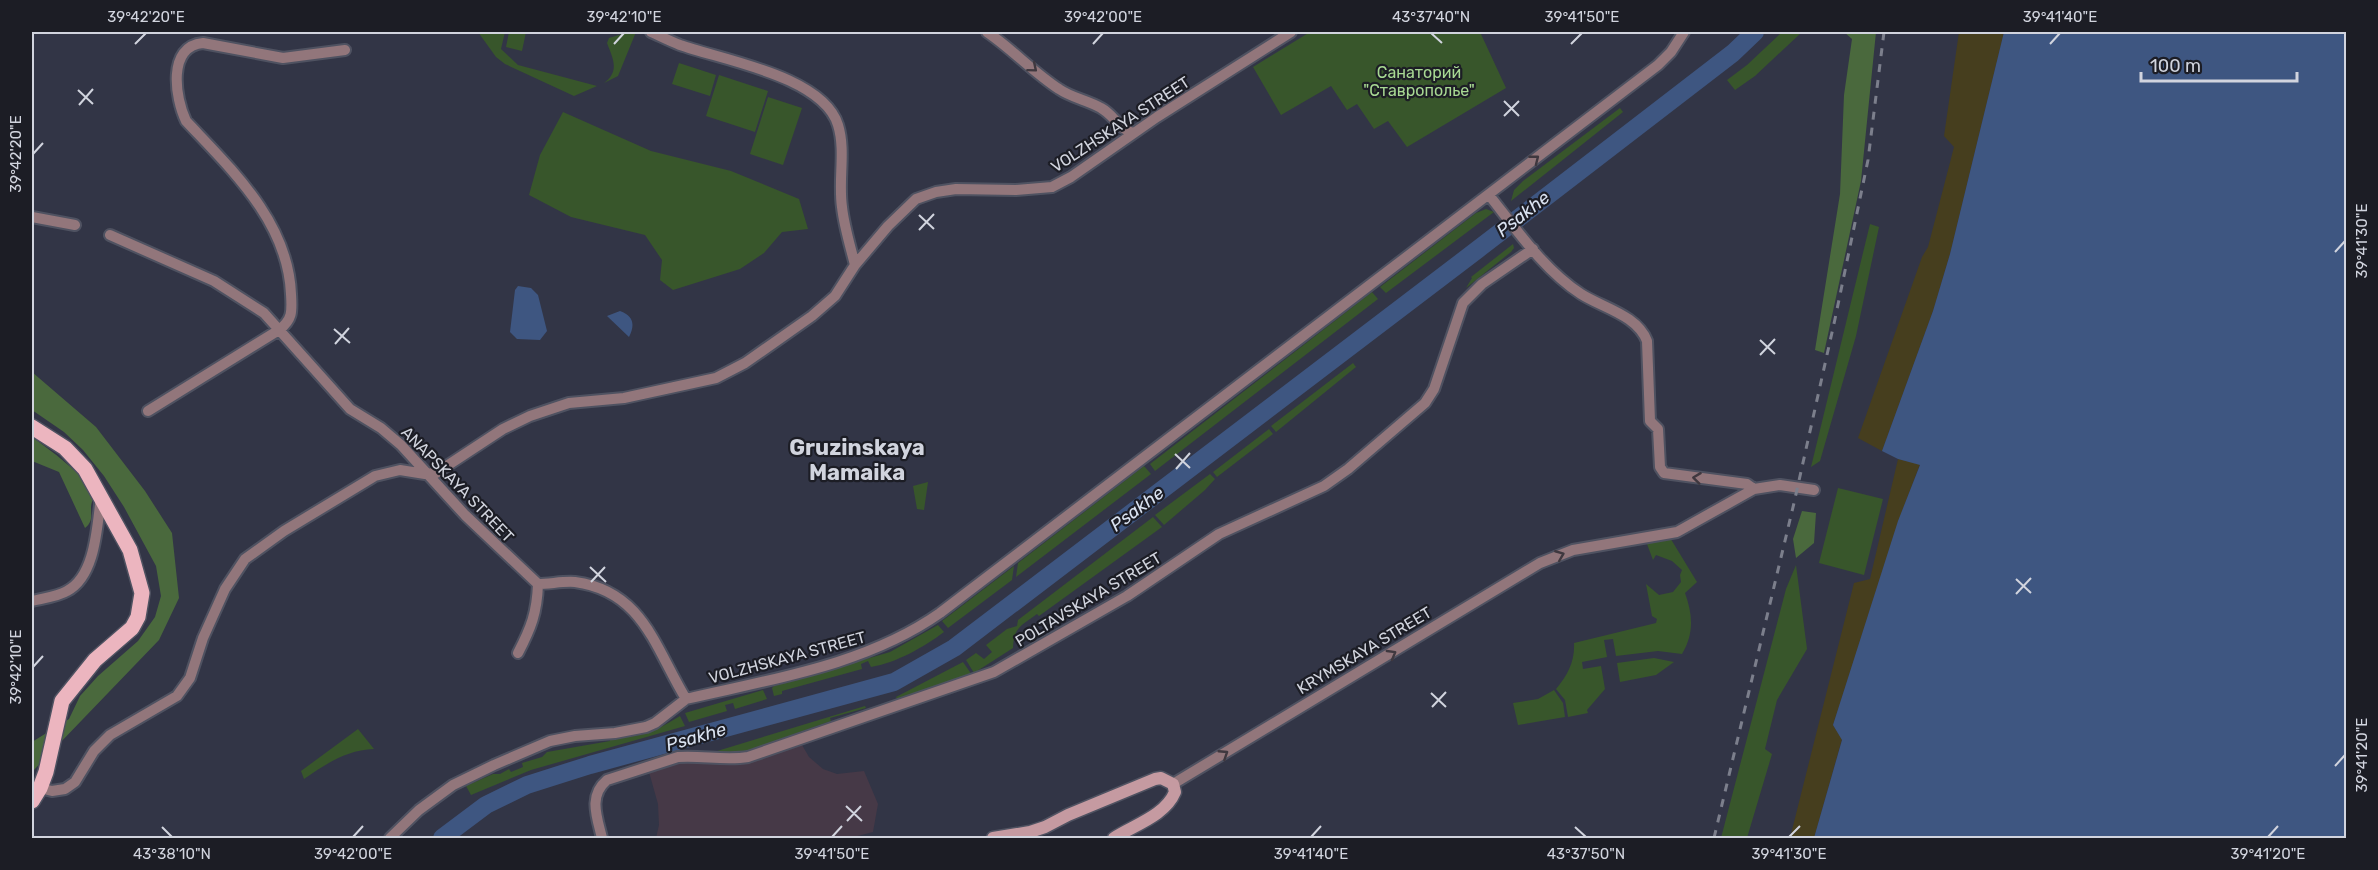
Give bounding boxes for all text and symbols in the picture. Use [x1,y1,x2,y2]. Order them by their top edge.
text: 39°42'20"E [107,8,185,26]
text: 39°42'10"E [586,8,662,26]
text: 39°42'00"E [1064,8,1142,26]
text: 43°37'40"N [1392,8,1470,26]
text: 39°41'50"E [1545,8,1619,26]
text: 39°41'40"E [2023,8,2097,26]
scale bar [2141,45,2297,83]
text: 100 m [2150,55,2201,77]
one-way arrow [1026,60,1037,71]
park label: Санаторий "Ставрополье" [1363,63,1475,100]
street label: VOLZHSKAYA STREET [1047,72,1193,176]
text: 39°42'20"E [7,115,25,193]
one-way arrow [1528,156,1539,167]
water label: Psakhe [1492,186,1554,242]
text: 39°41'30"E [2353,203,2371,279]
street label: ANAPSKAYA STREET [397,422,518,546]
district label: Gruzinskaya Mamaika [789,434,925,486]
one-way arrow [1693,472,1702,484]
water label: Psakhe [1106,482,1168,536]
street label: POLTAVSKAYA STREET [1012,548,1165,651]
one-way arrow [1553,550,1564,562]
street label: KRYMSKAYA STREET [1294,603,1435,698]
street label: VOLZHSKAYA STREET [707,627,868,688]
text: 39°42'10"E [7,629,25,705]
one-way arrow [1386,649,1396,661]
water label: Psakhe [663,718,729,756]
text: 39°41'20"E [2353,718,2371,792]
one-way arrow [1217,750,1228,761]
text: 43°38'10"N [133,845,211,863]
text: 39°42'00"E [314,845,392,863]
text: 39°41'50"E [795,845,869,863]
text: 39°41'40"E [1274,845,1348,863]
text: 43°37'50"N [1547,845,1625,863]
text: 39°41'30"E [1751,845,1827,863]
text: 39°41'20"E [2231,845,2305,863]

